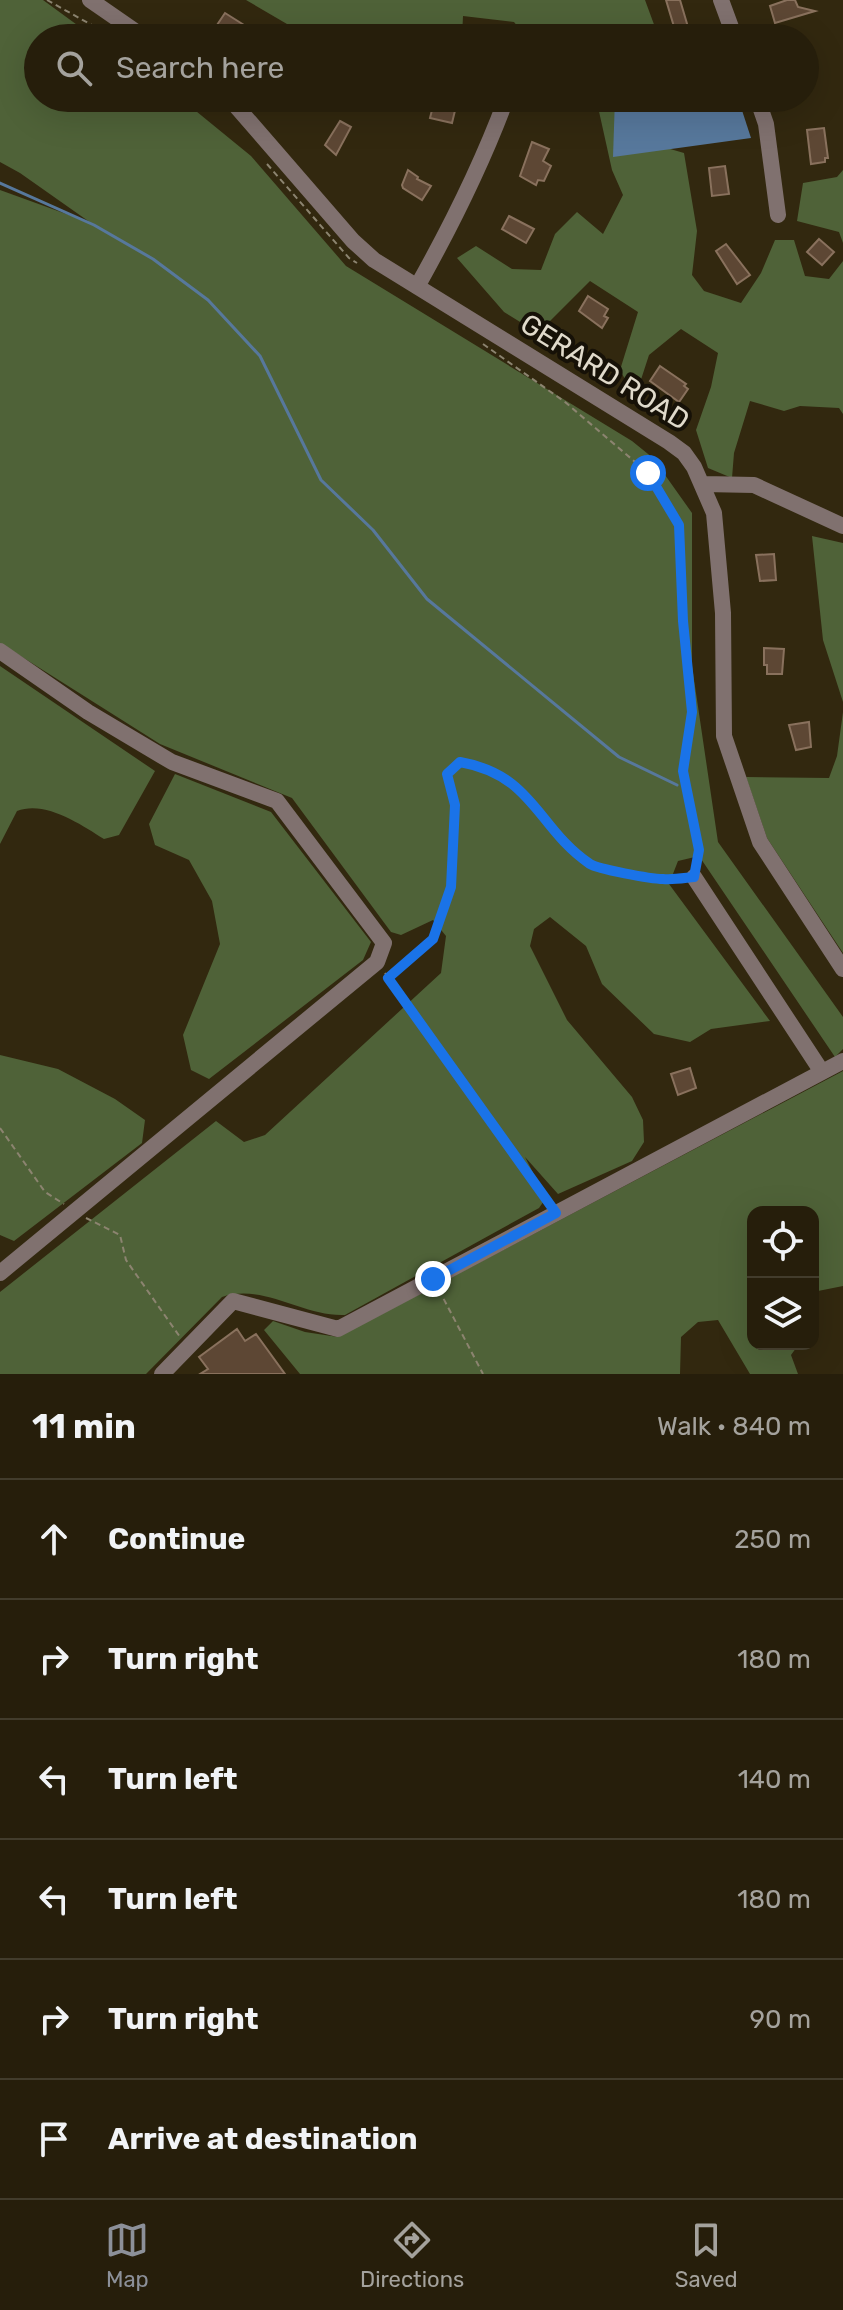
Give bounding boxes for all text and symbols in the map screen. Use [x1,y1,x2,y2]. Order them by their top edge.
search box [24,24,819,112]
icon: search [52,46,96,90]
text: Search here [116,50,284,86]
street label: GERARD ROAD [515,307,695,437]
route start [630,455,666,491]
map controls [747,1206,819,1350]
button: locate [747,1206,819,1278]
route end [415,1261,451,1297]
button: layers [747,1278,819,1350]
text: 11 min [32,1406,136,1447]
text: Walk · 840 m [657,1411,811,1442]
icon: ahead [32,1517,76,1561]
text: Continue [108,1521,245,1557]
text: 250 m [734,1524,811,1555]
icon: right [32,1637,76,1681]
text: Turn right [108,1641,259,1677]
text: 180 m [737,1644,811,1675]
icon: left [32,1757,76,1801]
text: Turn left [108,1761,238,1797]
text: 140 m [738,1764,811,1795]
icon: left [32,1877,76,1921]
text: Turn left [108,1881,238,1917]
text: 180 m [737,1884,811,1915]
icon: right [32,1997,76,2041]
text: Turn right [108,2001,259,2037]
text: 90 m [750,2004,811,2035]
icon: arrive [32,2117,76,2161]
text: Arrive at destination [108,2121,418,2157]
tab: Map [105,2218,149,2293]
tab: Directions [360,2218,464,2293]
tab: Saved [675,2218,738,2293]

